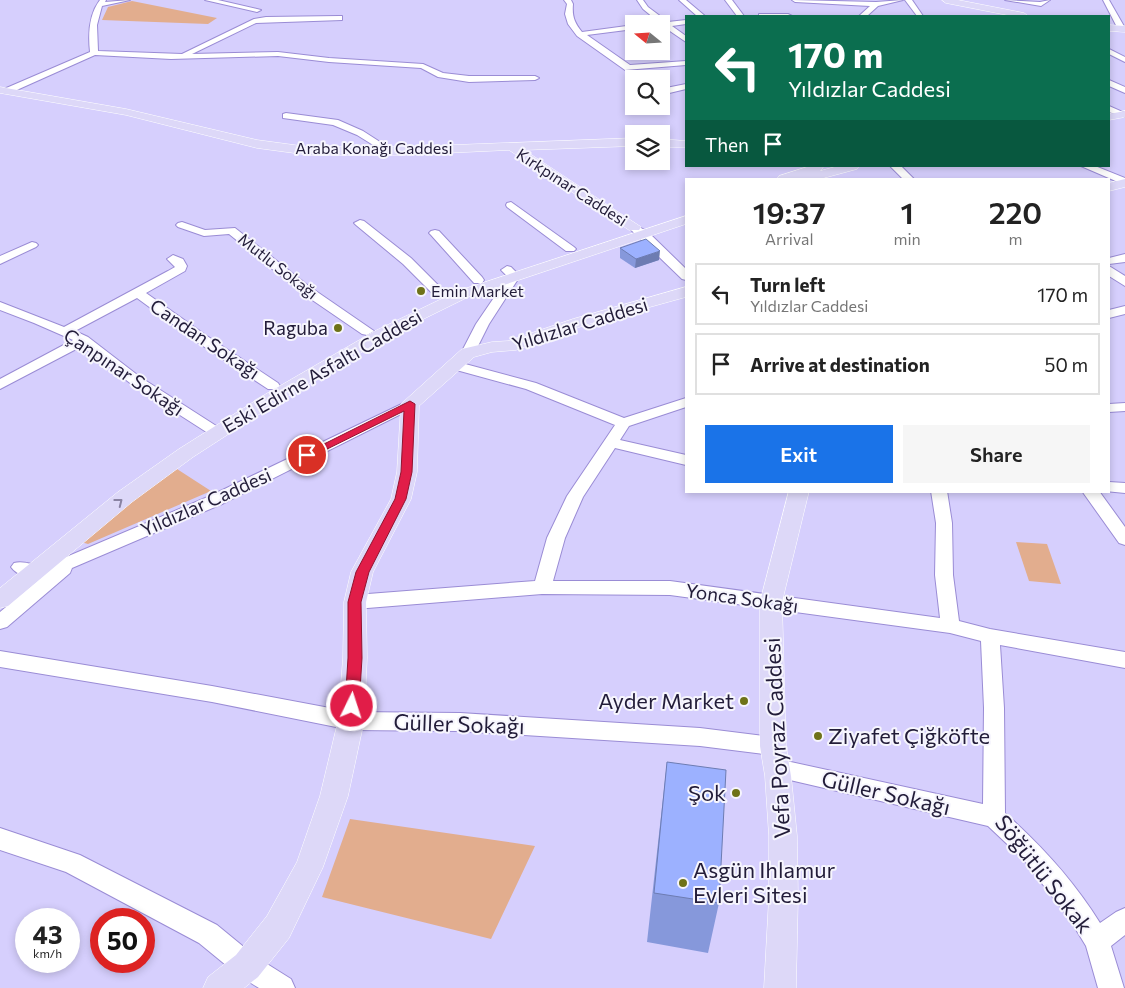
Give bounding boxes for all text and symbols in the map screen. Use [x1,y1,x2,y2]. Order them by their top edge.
north arrow [625,15,670,60]
map controls [625,15,670,170]
text: 170 m [788,32,883,75]
icon: left [705,35,770,100]
button: search [625,70,670,115]
text: Yıldızlar Caddesi [788,75,951,102]
button: layers [625,125,670,170]
icon: arrive [759,130,787,158]
text: Then [705,133,749,156]
street label: Araba Konağı Caddesi [295,138,453,157]
street label: Kırkpınar Caddesi [513,144,631,229]
text: 19:37 [753,193,826,230]
text: 1 [900,193,914,230]
text: 220 [989,193,1042,230]
street label: Mutlu Sokağı [235,229,322,303]
text: Arrival [765,229,813,248]
text: min [894,229,921,248]
text: m [1008,229,1022,248]
text: Turn left [750,273,825,296]
icon: left [707,280,735,308]
place label: Emin Market [431,281,524,300]
text: 170 m [1037,283,1088,306]
marker: Emin Market [415,285,427,297]
street label: Yıldızlar Caddesi [509,292,650,355]
street label: Candan Sokağı [146,293,264,384]
text: Yıldızlar Caddesi [750,296,868,315]
street label: Eski Edirne Asfaltı Caddesi [218,304,426,437]
place label: Raguba [263,316,328,339]
marker: Raguba [332,322,344,334]
street label: Çanpınar Sokağı [60,323,189,420]
icon: arrive [707,350,735,378]
text: Arrive at destination [750,353,930,376]
text: 50 m [1044,353,1088,376]
button: Exit [705,425,893,483]
button: Share [903,425,1090,483]
pin [286,434,328,476]
icon: arrive [293,441,321,469]
street label: Yıldızlar Caddesi [137,462,275,541]
one-way arrow [113,498,122,507]
street label: Yonca Sokağı [684,578,800,617]
street label: Vefa Poyraz Caddesi [758,637,795,839]
position arrow [325,679,377,731]
place label: Ayder Market [598,687,734,714]
marker: Ayder Market [738,695,750,707]
street label: Güller Sokağı [393,708,525,739]
place label: Ziyafet Çiğköfte [828,722,990,749]
marker: Ziyafet Çiğköfte [812,730,824,742]
street label: Güller Sokağı [819,765,953,820]
place label: Şok [688,779,726,806]
marker: Şok [730,787,742,799]
street label: Söğütlü Sokak [990,809,1099,938]
place label: Asgün Ihlamur Evleri Sitesi [693,856,836,908]
marker: Asgün Ihlamur Evleri Sitesi [677,877,689,889]
speed limit sign: 50 [90,908,155,973]
text: 43 [33,919,62,949]
text: km/h [33,946,62,960]

